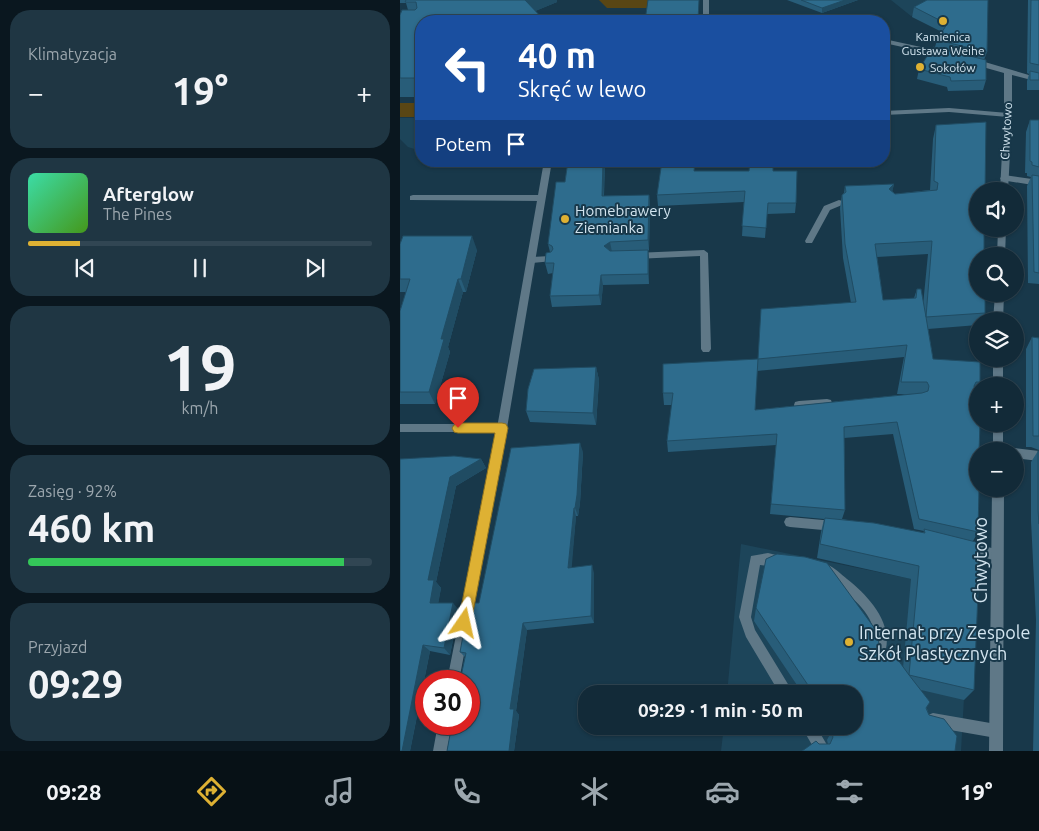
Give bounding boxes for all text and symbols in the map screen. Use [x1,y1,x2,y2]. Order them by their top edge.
marker: Kamienica Gustawa Weihe [937,15,949,27]
place label: Kamienica Gustawa Weihe [901,30,985,57]
icon: left [435,35,500,100]
text: 40 m [518,35,596,75]
text: Klimatyzacja [28,45,117,63]
marker: Sokołów [914,61,926,73]
place label: Sokołów [930,61,976,74]
text: 19° [172,70,228,112]
text: Skręć w lewo [518,76,646,101]
text: − [28,77,44,108]
text: + [356,77,372,108]
street label: Chwytowo [998,102,1014,160]
icon: arrive [502,130,530,158]
text: Potem [435,133,492,155]
map controls [969,182,1024,497]
button: sound [969,182,1024,237]
text: Afterglow [103,183,194,205]
place label: Homebrawery Ziemianka [575,202,671,236]
text: The Pines [103,205,172,223]
marker: Homebrawery Ziemianka [559,213,571,225]
button: search [969,247,1024,302]
icon: previous [71,254,99,282]
icon: pause [186,254,214,282]
icon: next [301,254,329,282]
button: layers [969,312,1024,367]
text: 19 [163,330,237,403]
pin [437,377,479,428]
button: + [969,377,1024,432]
icon: arrive [444,384,472,412]
text: km/h [182,399,218,417]
button: − [969,442,1024,497]
text: Zasięg · 92% [28,482,117,500]
text: 460 km [28,507,155,549]
street label: Chwytowo [970,517,990,603]
position arrow [437,596,489,648]
place label: Internat przy Zespole Szkół Plastycznych [859,622,1031,663]
marker: Internat przy Zespole Szkół Plastycznych [843,636,855,648]
text: Przyjazd [28,638,87,656]
text: 09:29 [28,663,123,705]
speed limit sign: 30 [415,670,480,735]
text: 09:29 · 1 min · 50 m [638,699,803,721]
icon: directions [194,774,229,809]
icon: music [322,774,357,809]
icon: phone [449,774,484,809]
icon: climate [577,774,612,809]
icon: car [705,774,740,809]
icon: filters [832,774,867,809]
text: 09:28 [46,779,101,804]
text: 19° [960,779,993,804]

